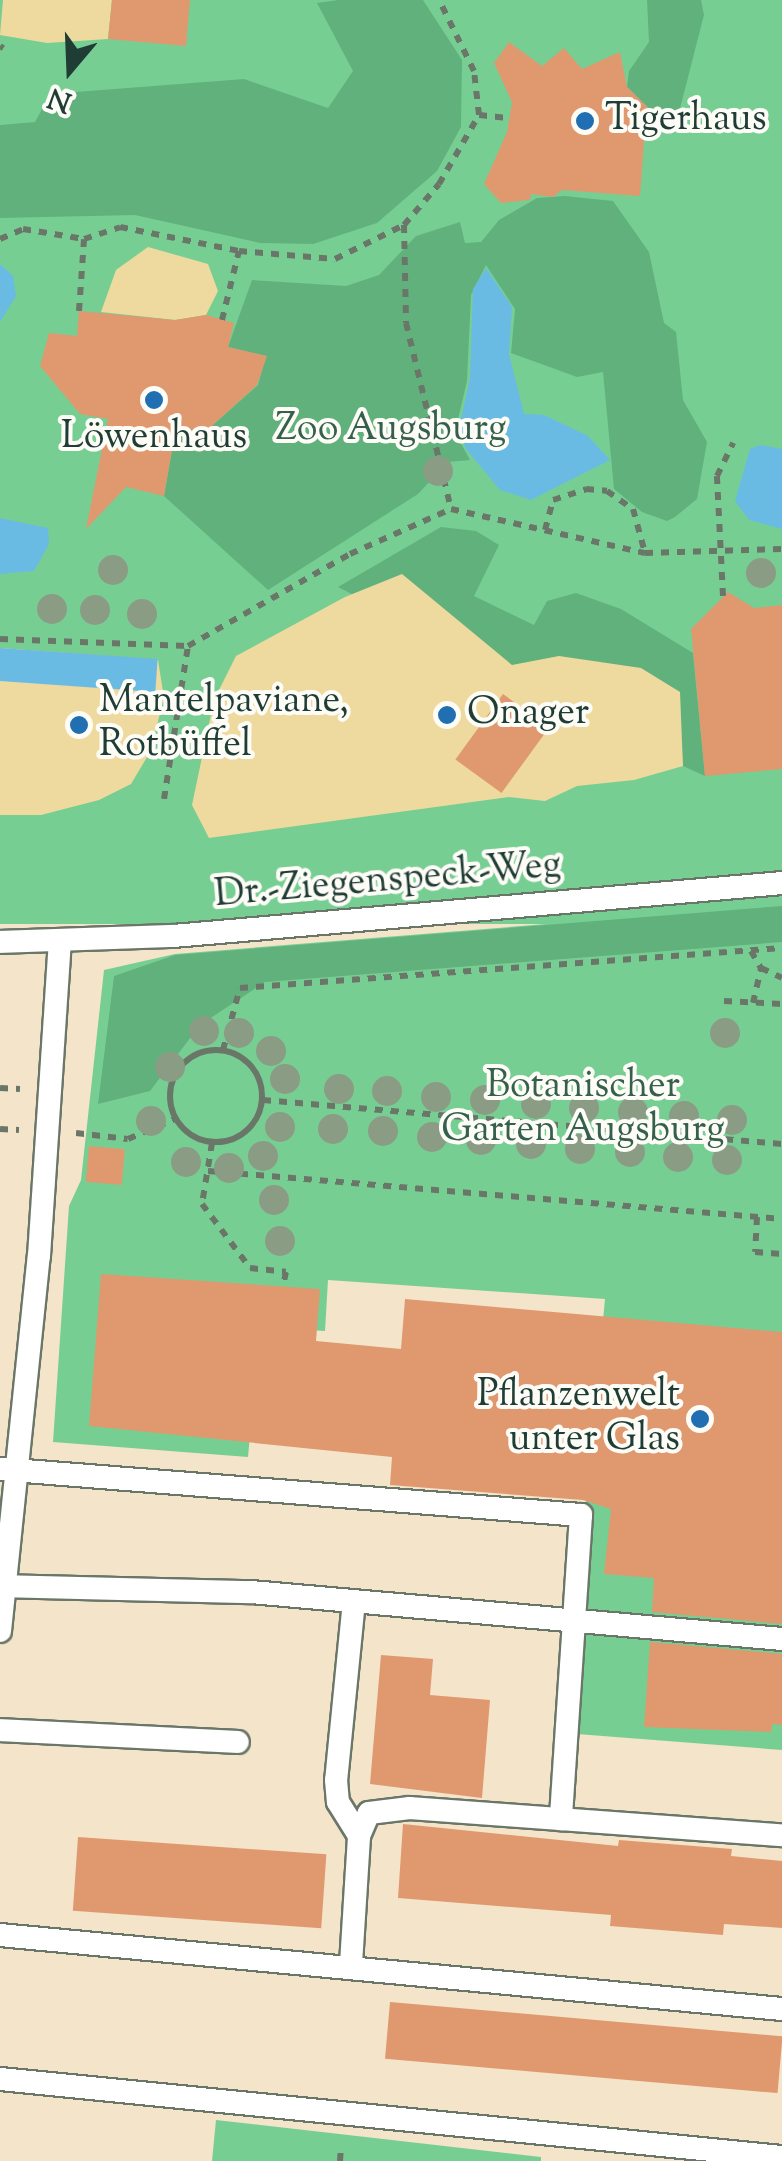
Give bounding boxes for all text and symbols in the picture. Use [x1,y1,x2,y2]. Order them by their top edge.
north arrow [20,20,120,120]
text: N [43,76,77,121]
place label: Tigerhaus [605,98,767,144]
marker: Tigerhaus [574,110,596,132]
marker: Löwenhaus [143,389,165,411]
park label: Zoo Augsburg [275,408,507,454]
place label: Löwenhaus [61,416,247,462]
place label: Mantelpaviane, Rotbüffel [99,680,349,769]
place label: Onager [467,692,589,738]
marker: Onager [436,704,458,726]
marker: Mantelpaviane, Rotbüffel [68,714,90,736]
street label: Dr.-Ziegenspeck-Weg [213,844,563,920]
park label: Botanischer Garten Augsburg [441,1065,725,1154]
place label: Pflanzenwelt unter Glas [477,1374,680,1464]
marker: Pflanzenwelt unter Glas [689,1408,711,1430]

